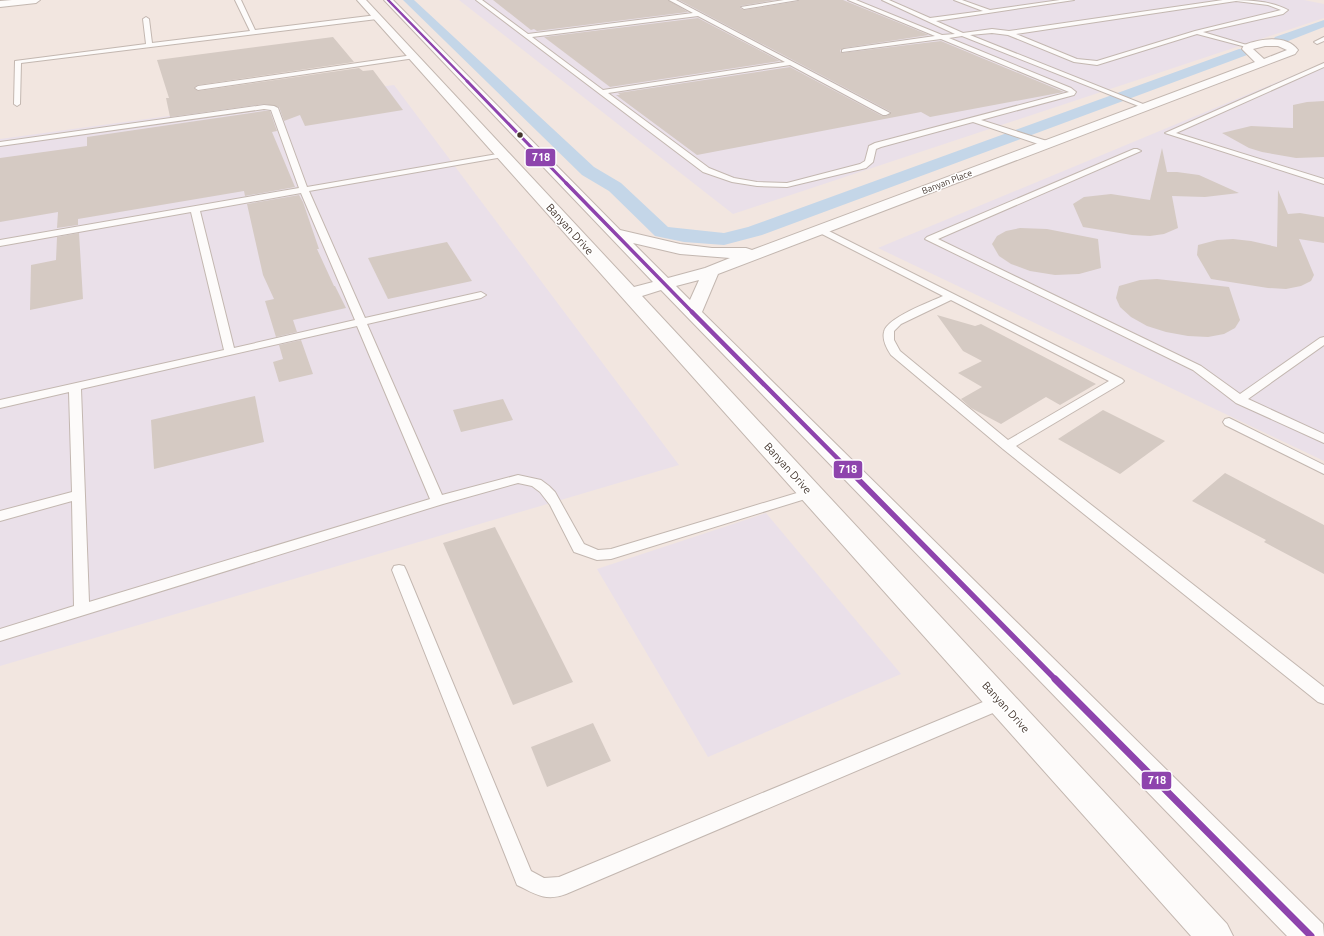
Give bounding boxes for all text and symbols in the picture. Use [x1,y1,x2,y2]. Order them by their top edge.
unlabelled marker [515,130,525,140]
line badge: 718 [525,148,556,167]
text: 718 [532,151,550,163]
street label: Banyan Place [920,168,974,196]
street label: Banyan Drive [544,201,596,257]
street label: Banyan Drive [762,440,814,496]
line badge: 718 [833,460,863,479]
text: 718 [839,463,857,475]
street label: Banyan Drive [980,679,1032,735]
line badge: 718 [1141,771,1172,790]
text: 718 [1148,774,1166,786]

